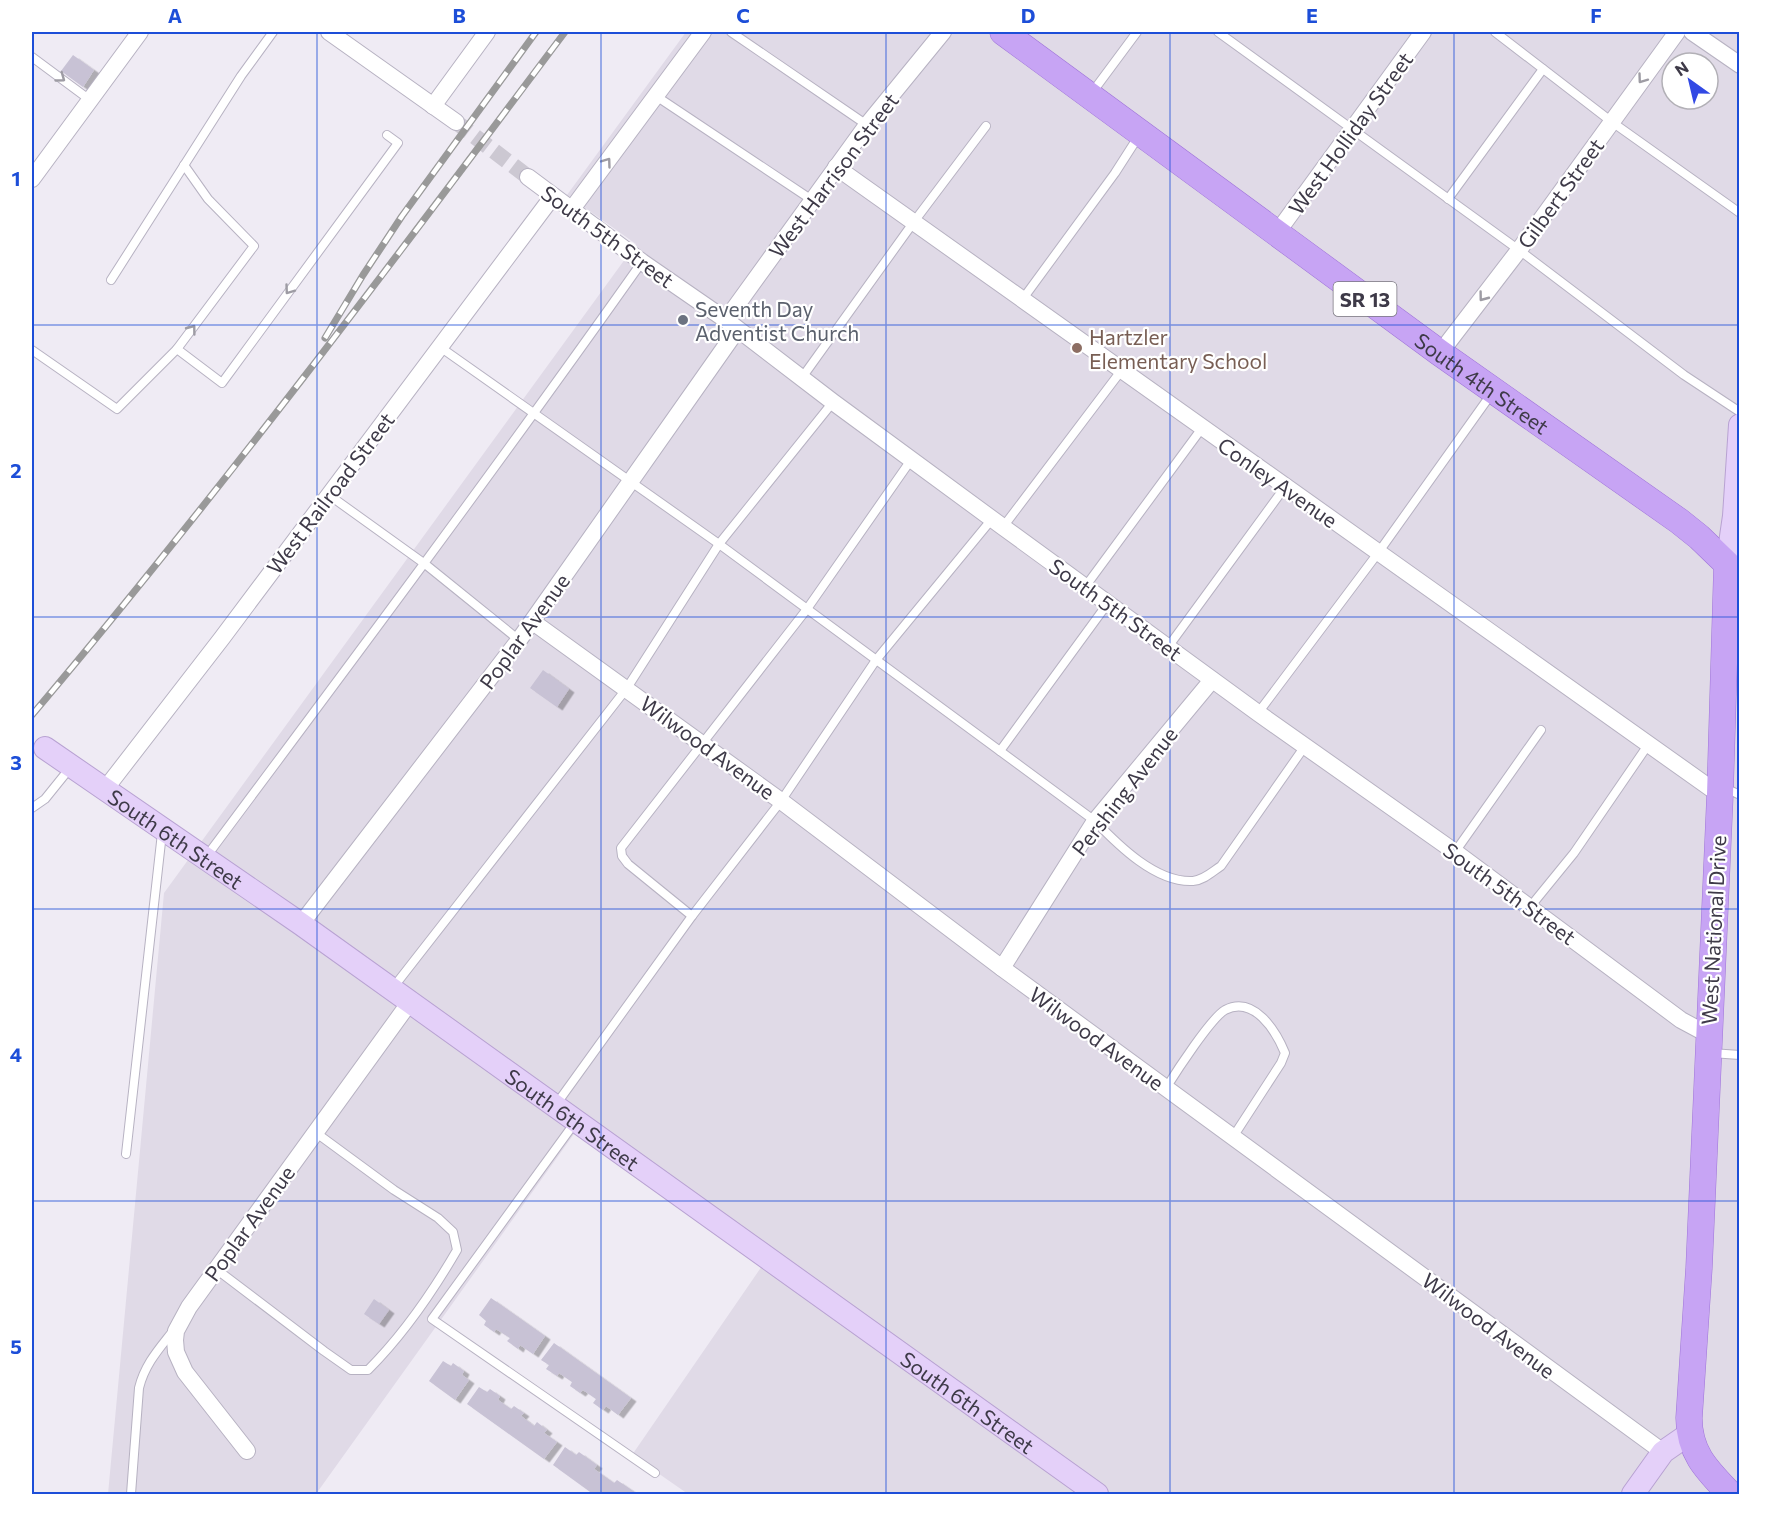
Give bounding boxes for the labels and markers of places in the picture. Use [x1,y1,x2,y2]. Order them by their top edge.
place label: Seventh Day Adventist Church [695,296,859,345]
marker: Seventh Day Adventist Church [676,313,690,327]
place label: Hartzler Elementary School [1089,324,1267,373]
marker: Hartzler Elementary School [1070,341,1084,355]

